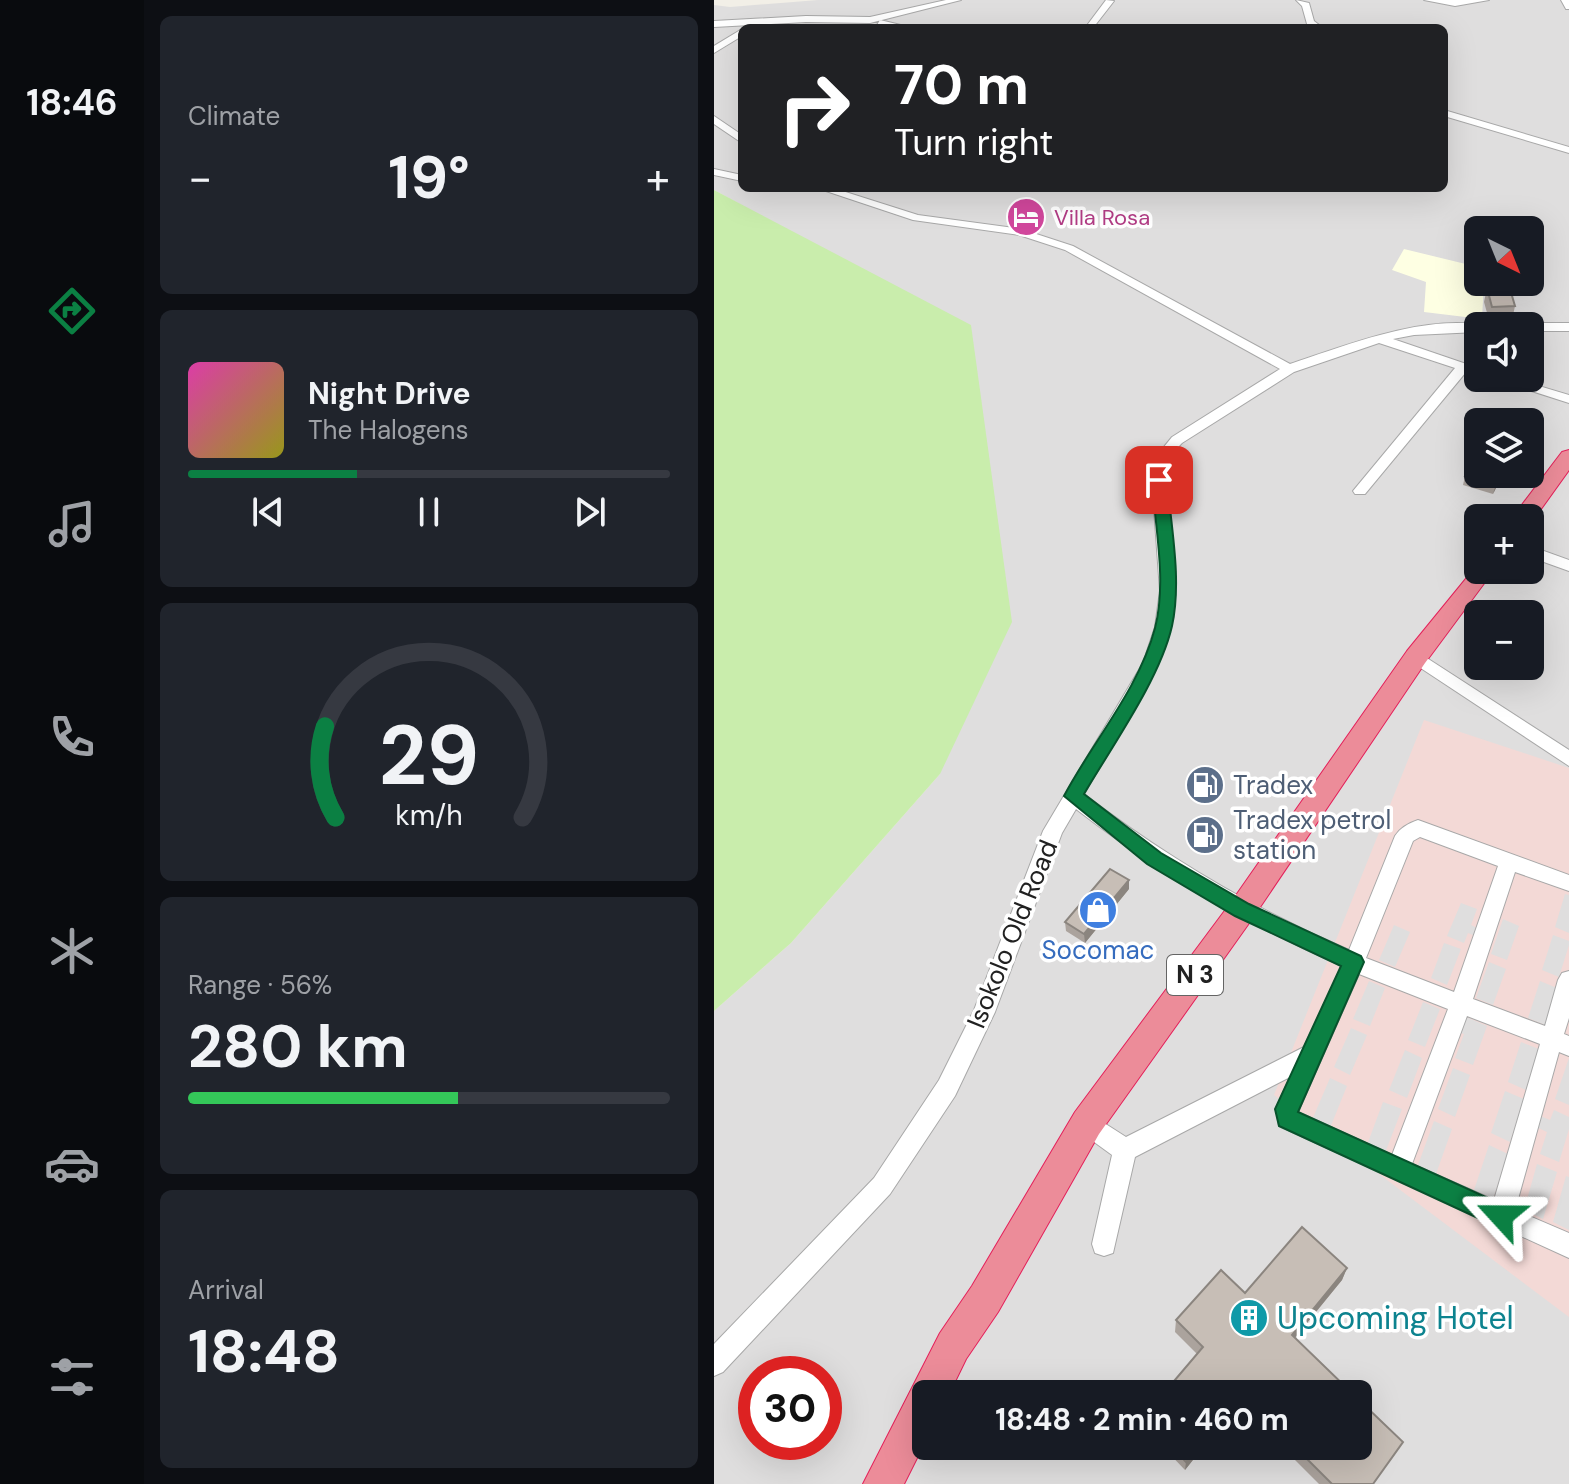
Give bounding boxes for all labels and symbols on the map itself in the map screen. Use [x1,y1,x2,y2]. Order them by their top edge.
hotel icon: Villa Rosa [1005,196,1047,238]
place label: Villa Rosa [1054,203,1150,232]
north arrow [1464,216,1544,296]
pin [1125,446,1193,514]
fuel station icon: Tradex [1184,764,1226,806]
place label: Tradex [1233,768,1313,802]
place label: Tradex petrol station [1233,803,1391,867]
fuel station icon: Tradex petrol station [1184,814,1226,856]
street label: Isokolo Old Road [959,835,1065,1033]
shop icon: Socomac [1077,889,1119,931]
place label: Socomac [1042,933,1154,967]
road number: N 3 [1167,955,1223,995]
position arrow [1459,1174,1543,1258]
building icon: Upcoming Hotel [1228,1297,1270,1339]
place label: Upcoming Hotel [1277,1297,1514,1339]
speed limit sign: 30 [738,1356,842,1460]

